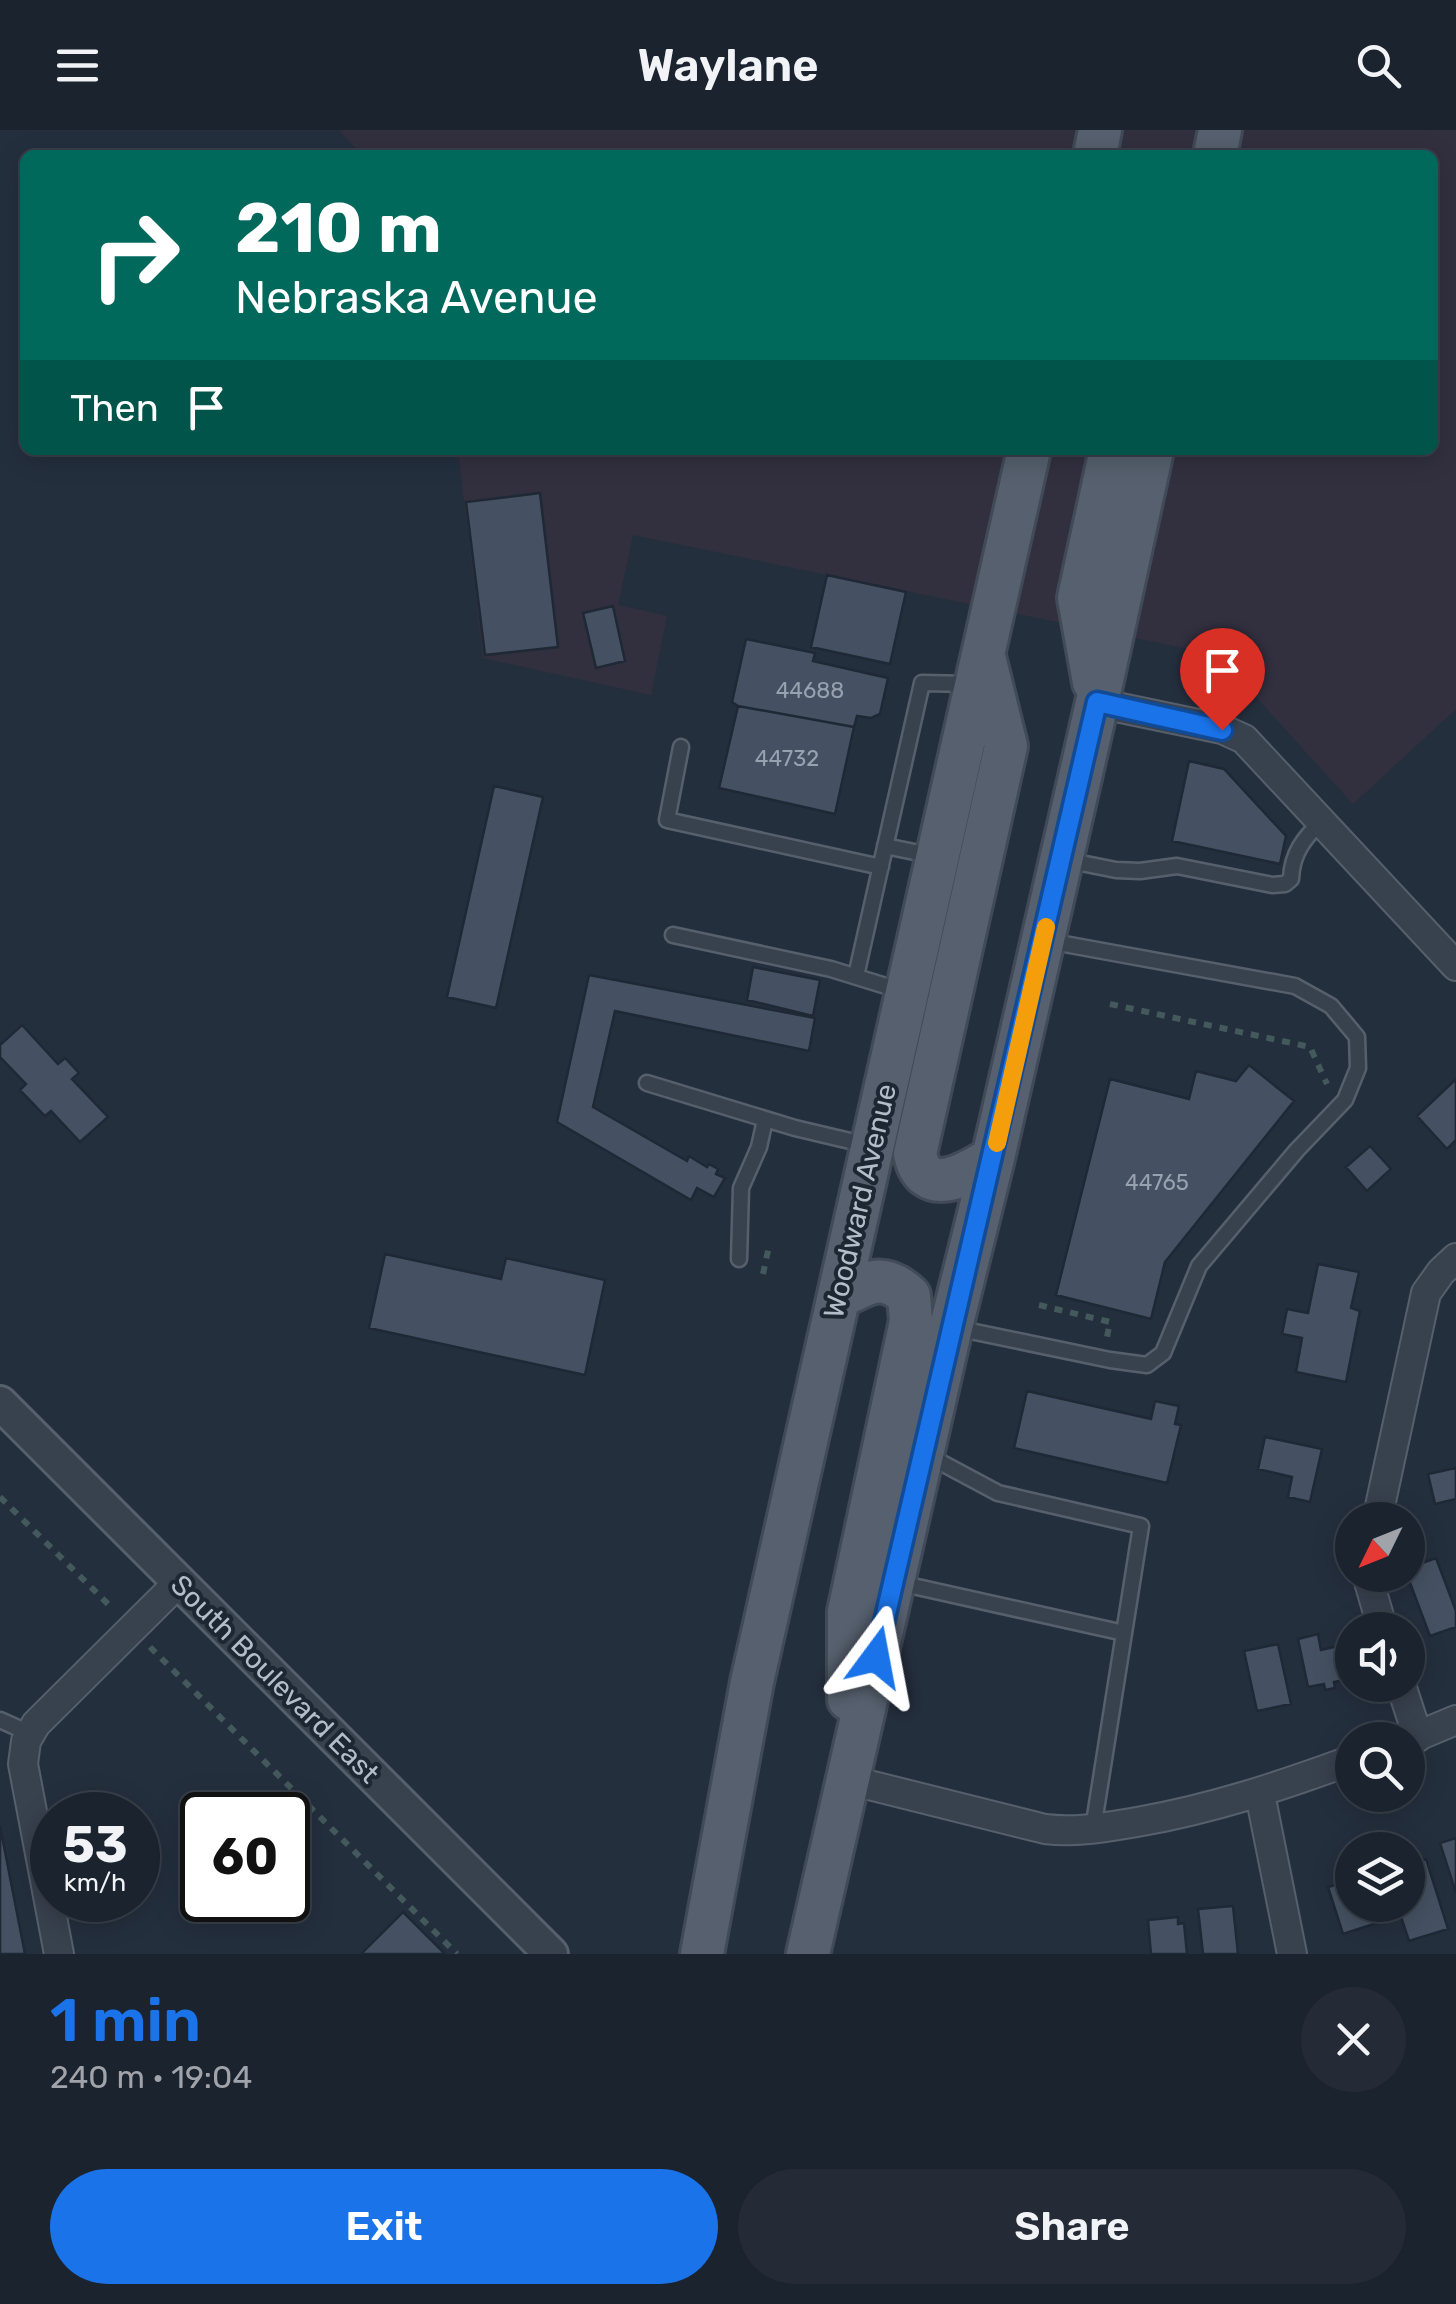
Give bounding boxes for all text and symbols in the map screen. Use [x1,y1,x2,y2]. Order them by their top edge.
icon: menu [50,38,105,93]
icon: search [1351,38,1406,93]
text: Waylane [637,39,819,92]
text: 210 m [235,187,442,270]
icon: right [70,190,200,320]
text: Nebraska Avenue [235,271,598,324]
icon: arrive [179,380,234,435]
text: Then [70,385,159,431]
pin [1180,628,1265,731]
icon: arrive [1195,643,1250,698]
house number: 44688 [776,677,844,704]
house number: 44732 [755,745,819,772]
street label: Woodward Avenue [817,1081,903,1321]
house number: 44765 [1125,1169,1189,1196]
north arrow [1335,1502,1425,1592]
map controls [1335,1502,1425,1922]
street label: South Boulevard East [164,1568,386,1790]
position arrow [824,1605,928,1709]
button: sound [1335,1612,1425,1702]
button: search [1335,1722,1425,1812]
speed limit sign: 60 [180,1792,310,1922]
text: 53 [62,1815,128,1875]
button: layers [1335,1832,1425,1922]
text: km/h [64,1868,126,1897]
text: 1 min [50,1985,201,2056]
button: close [1301,1987,1406,2092]
text: 240 m · 19:04 [50,2058,252,2096]
button: Exit [50,2169,718,2284]
button: Share [738,2169,1406,2284]

